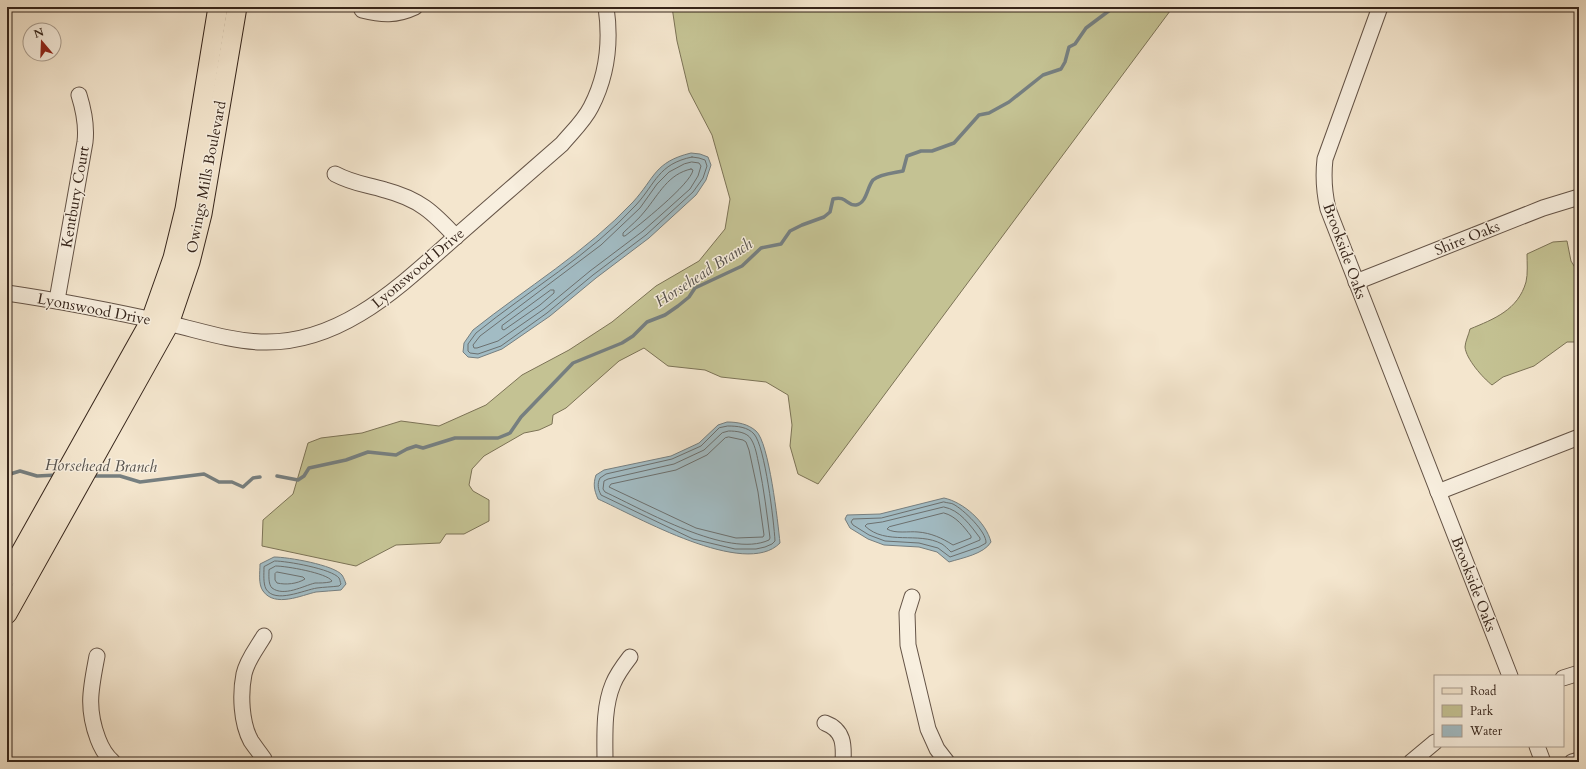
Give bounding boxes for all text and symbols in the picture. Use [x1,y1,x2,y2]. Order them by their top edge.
north arrow [22,22,62,62]
text: N [32,24,46,42]
street label: Owings Mills Boulevard [181,99,231,255]
street label: Kentbury Court [56,144,94,249]
street label: Brookside Oaks [1318,200,1372,302]
street label: Shire Oaks [1431,216,1503,260]
street label: Lyonswood Drive [367,223,469,313]
water label: Horsehead Branch [650,233,757,313]
street label: Lyonswood Drive [36,288,153,330]
water label: Horsehead Branch [45,454,158,478]
street label: Brookside Oaks [1447,534,1501,634]
legend [1434,675,1564,747]
text: Road [1470,683,1497,699]
text: Park [1470,703,1494,719]
text: Water [1469,723,1503,739]

